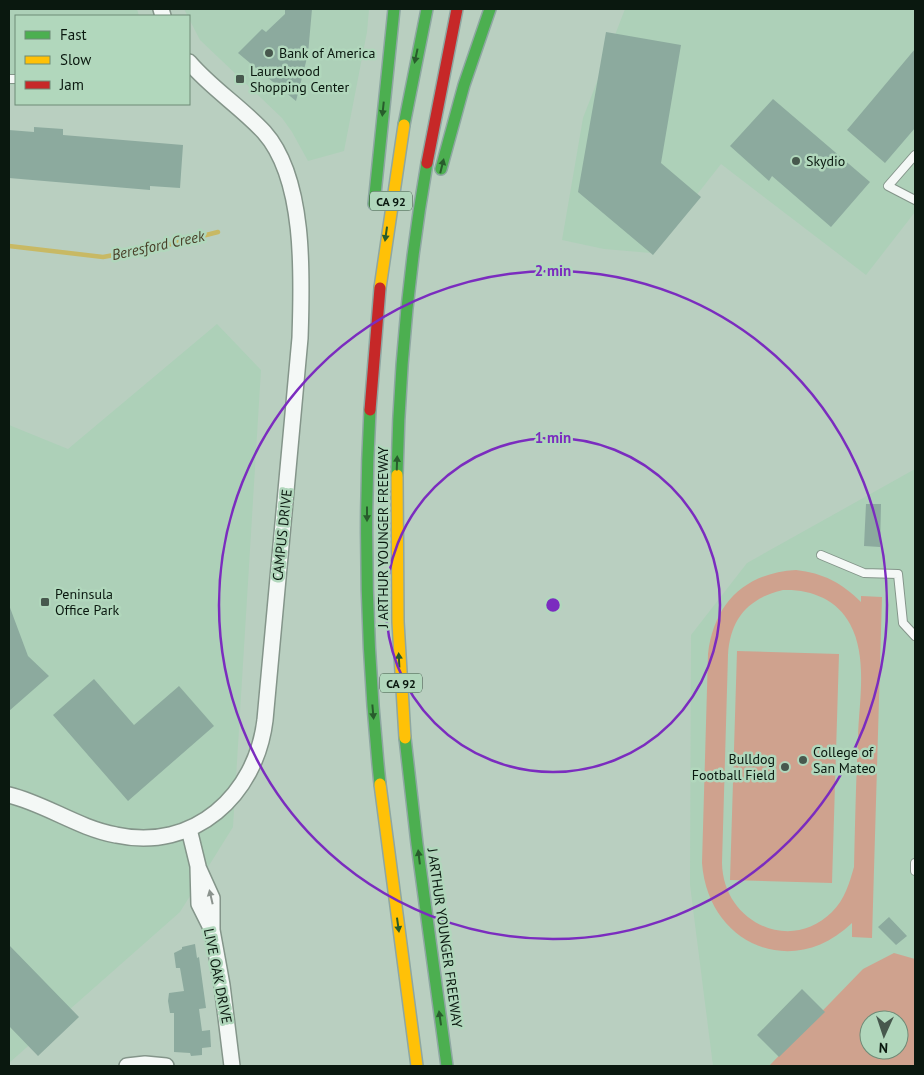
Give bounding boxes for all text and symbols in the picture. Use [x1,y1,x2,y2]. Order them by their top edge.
legend [15,15,190,105]
text: Fast [60,25,87,44]
place label: Bank of America [279,44,375,62]
marker: Bank of America [263,47,275,59]
one-way arrow [412,49,420,65]
text: Slow [60,50,91,69]
place label: Laurelwood Shopping Center [250,62,349,96]
marker: Laurelwood Shopping Center [234,73,246,85]
text: Jam [59,75,84,94]
one-way arrow [379,102,387,118]
place label: Skydio [806,152,845,170]
marker: Skydio [790,155,802,167]
one-way arrow [438,159,446,174]
road number: CA 92 [370,192,412,210]
water label: Beresford Creek [110,226,207,264]
one-way arrow [382,226,390,242]
text: 2 min [535,261,571,280]
text: 1 min [535,428,571,447]
street label: J ARTHUR YOUNGER FREEWAY [374,446,392,629]
one-way arrow [394,455,402,471]
street label: CAMPUS DRIVE [268,488,296,582]
one-way arrow [363,507,371,523]
place label: Peninsula Office Park [55,585,119,619]
marker: Peninsula Office Park [39,596,51,608]
centre of rings [544,596,562,614]
one-way arrow [395,652,403,668]
road number: CA 92 [380,674,422,692]
one-way arrow [369,704,377,720]
place label: College of San Mateo [813,743,876,777]
place label: Bulldog Football Field [692,750,775,784]
marker: College of San Mateo [797,754,809,766]
marker: Bulldog Football Field [779,761,791,773]
street label: J ARTHUR YOUNGER FREEWAY [423,846,467,1029]
one-way arrow [415,849,423,865]
one-way arrow [207,889,215,904]
one-way arrow [394,918,402,934]
street label: LIVE OAK DRIVE [200,927,236,1025]
one-way arrow [436,1010,444,1026]
north arrow [859,1010,909,1060]
text: N [878,1039,888,1057]

